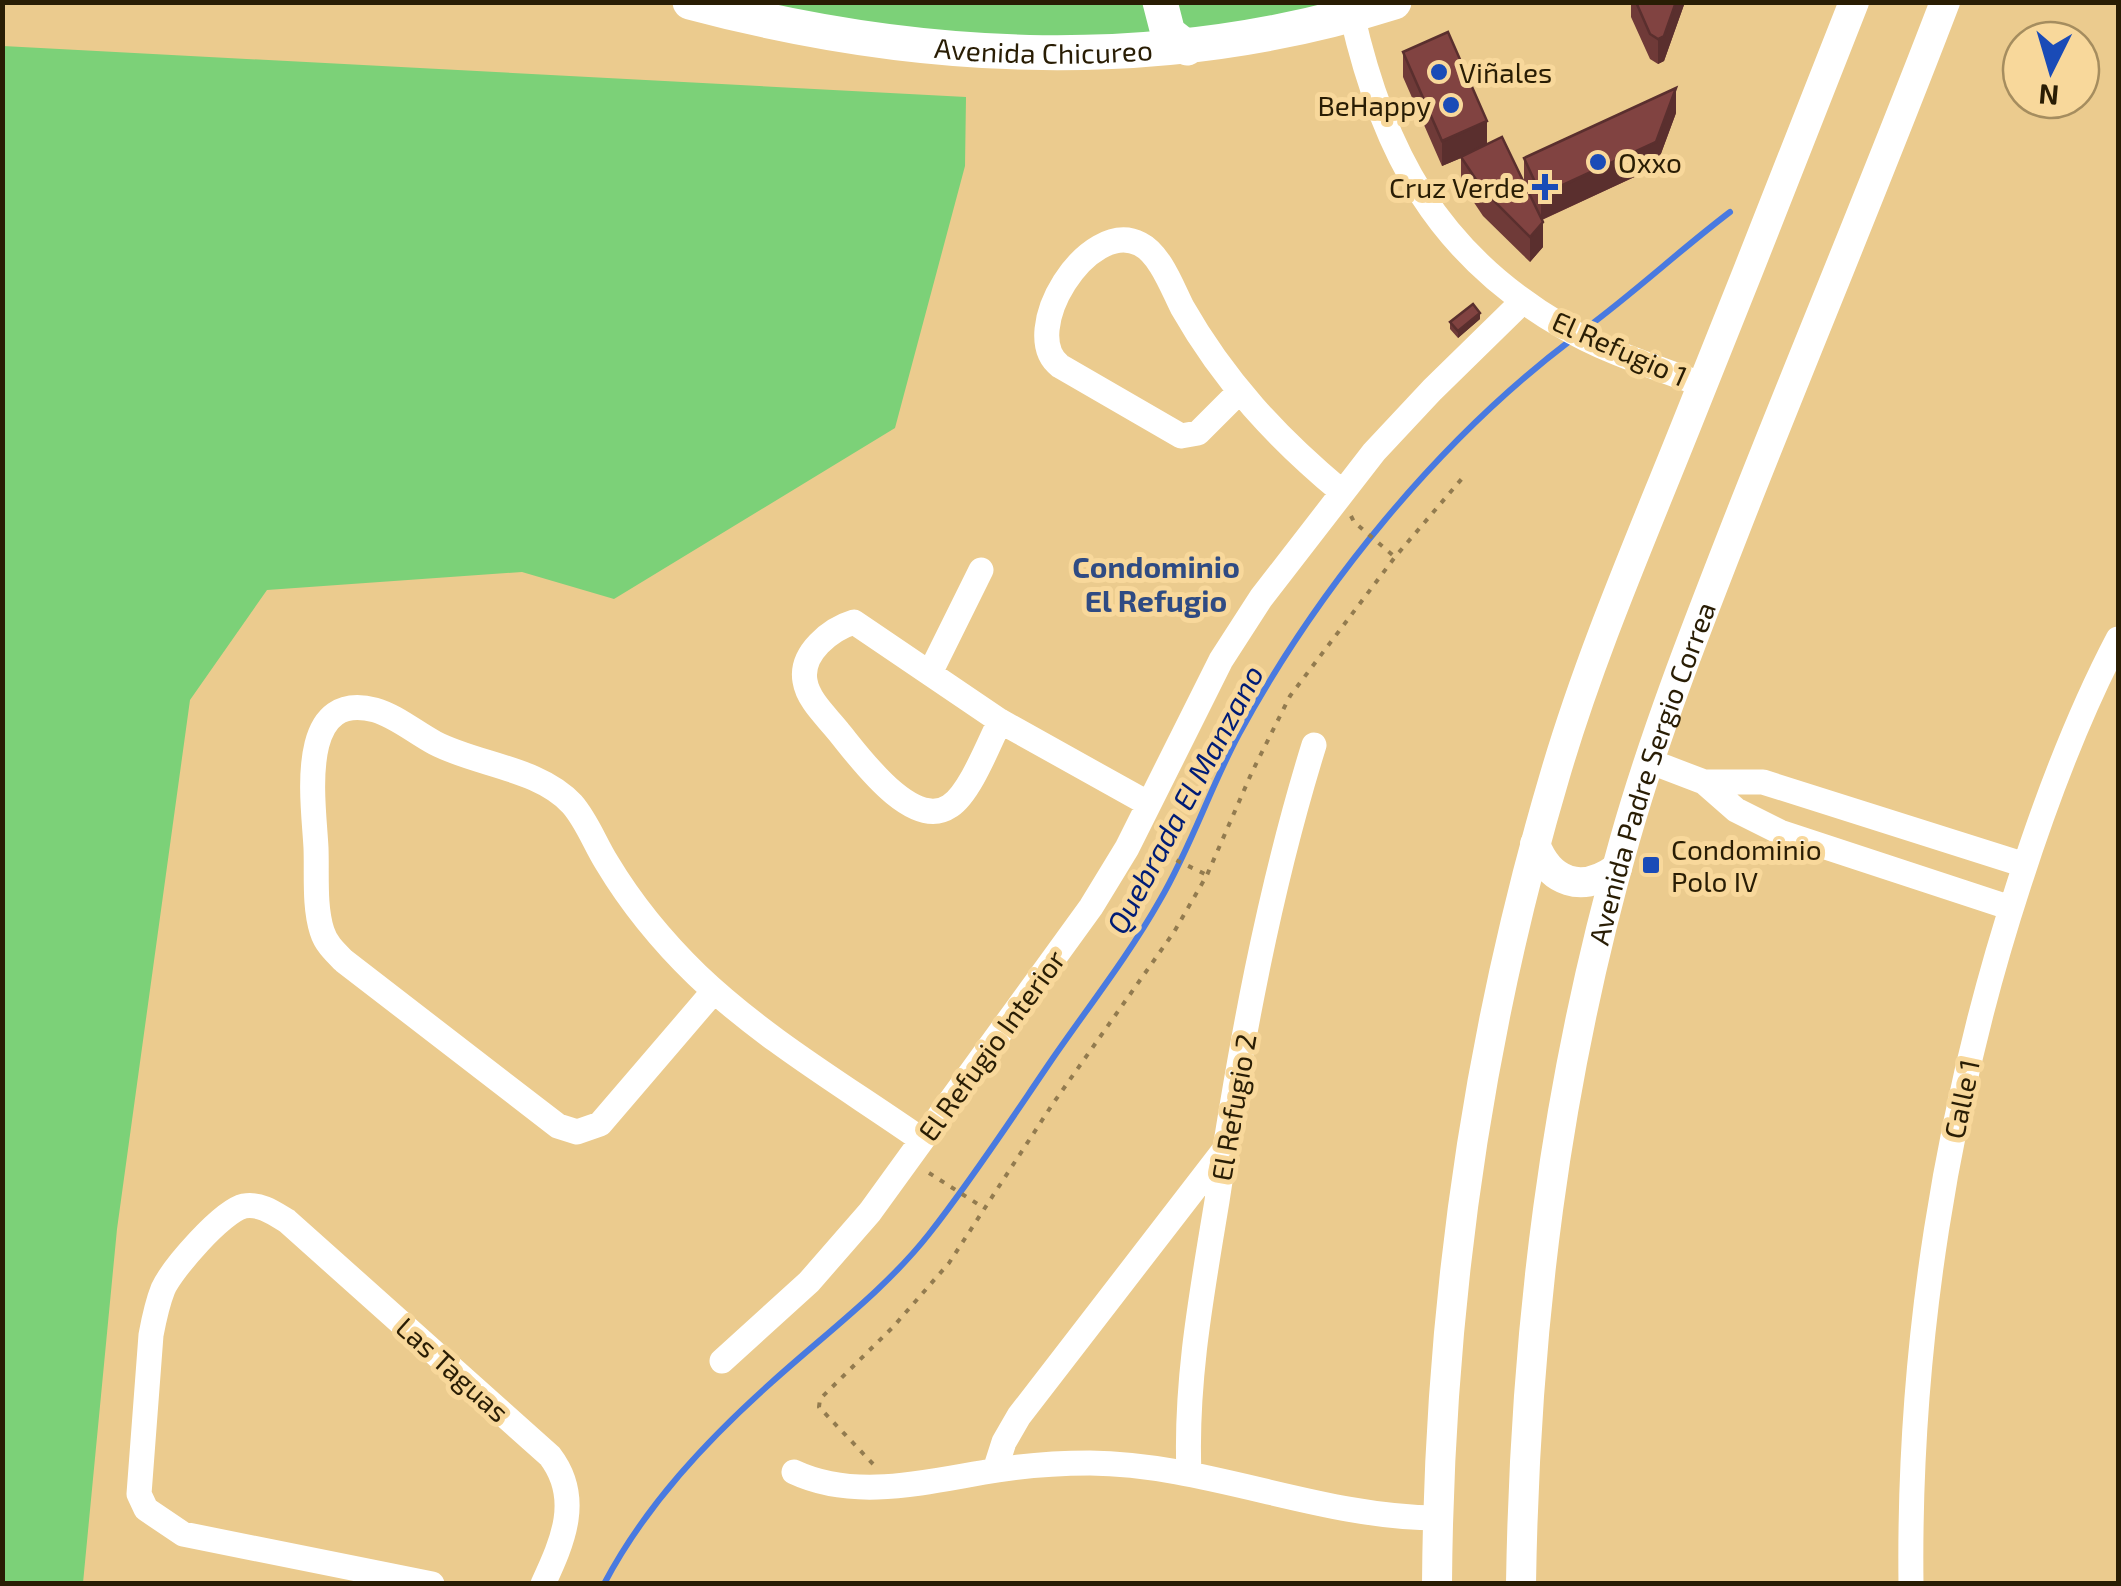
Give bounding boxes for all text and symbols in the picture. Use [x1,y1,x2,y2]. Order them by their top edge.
north arrow [2001,20,2101,120]
street label: Avenida Chicureo [933,30,1154,70]
place label: Viñales [1459,55,1552,89]
marker: Viñales [1428,61,1450,83]
text: N [2037,78,2060,114]
place label: BeHappy [1317,88,1431,122]
marker: BeHappy [1440,94,1462,116]
place label: Oxxo [1618,145,1682,179]
marker: Oxxo [1587,151,1609,173]
place label: Cruz Verde [1389,170,1525,204]
marker: Cruz Verde [1534,176,1556,198]
street label: El Refugio 1 [1547,303,1693,393]
district label: Condominio El Refugio [1072,548,1240,618]
street label: Avenida Padre Sergio Correa [1581,597,1722,948]
water label: Quebrada El Manzano [1098,659,1270,939]
place label: Condominio Polo IV [1671,832,1822,898]
marker: Condominio Polo IV [1640,854,1662,876]
street label: El Refugio Interior [910,943,1072,1147]
street label: El Refugio 2 [1203,1031,1263,1183]
street label: Calle 1 [1936,1056,1986,1142]
street label: Las Taguas [390,1310,516,1428]

